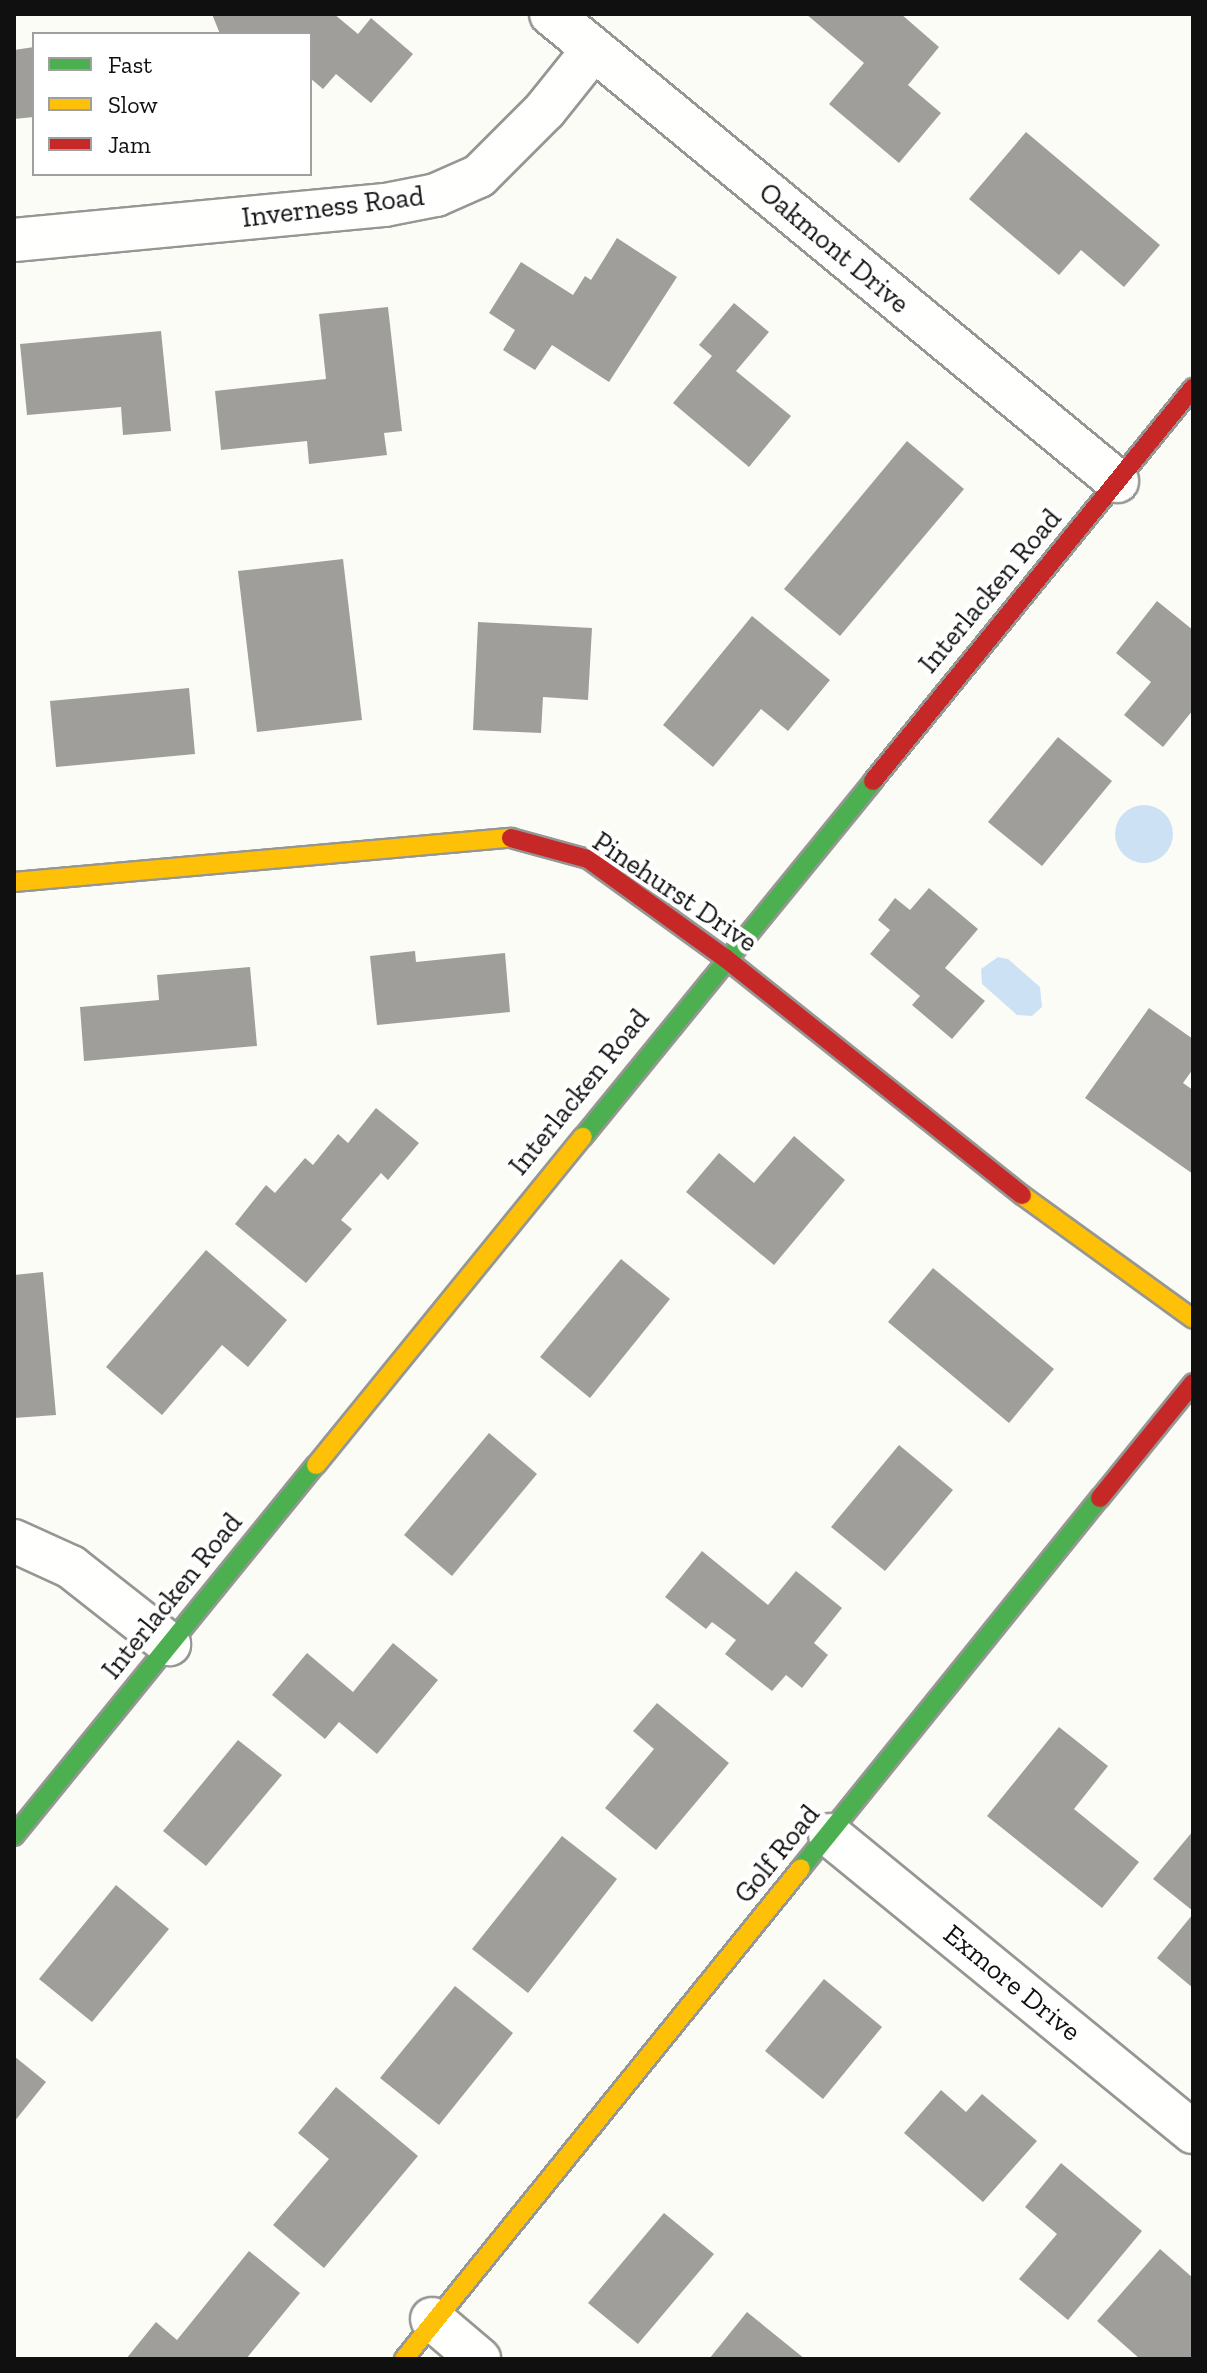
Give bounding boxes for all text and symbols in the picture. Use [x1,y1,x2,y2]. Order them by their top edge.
legend [32,32,312,176]
text: Fast [108,50,152,79]
text: Slow [108,90,158,119]
text: Jam [108,130,151,159]
street label: Oakmont Drive [752,175,916,321]
street label: Inverness Road [240,179,426,235]
street label: Interlacken Road [912,502,1068,680]
street label: Pinehurst Drive [586,825,764,959]
street label: Interlacken Road [502,1002,656,1182]
street label: Interlacken Road [95,1506,249,1686]
street label: Golf Road [727,1798,827,1910]
street label: Exmore Drive [937,1918,1087,2048]

